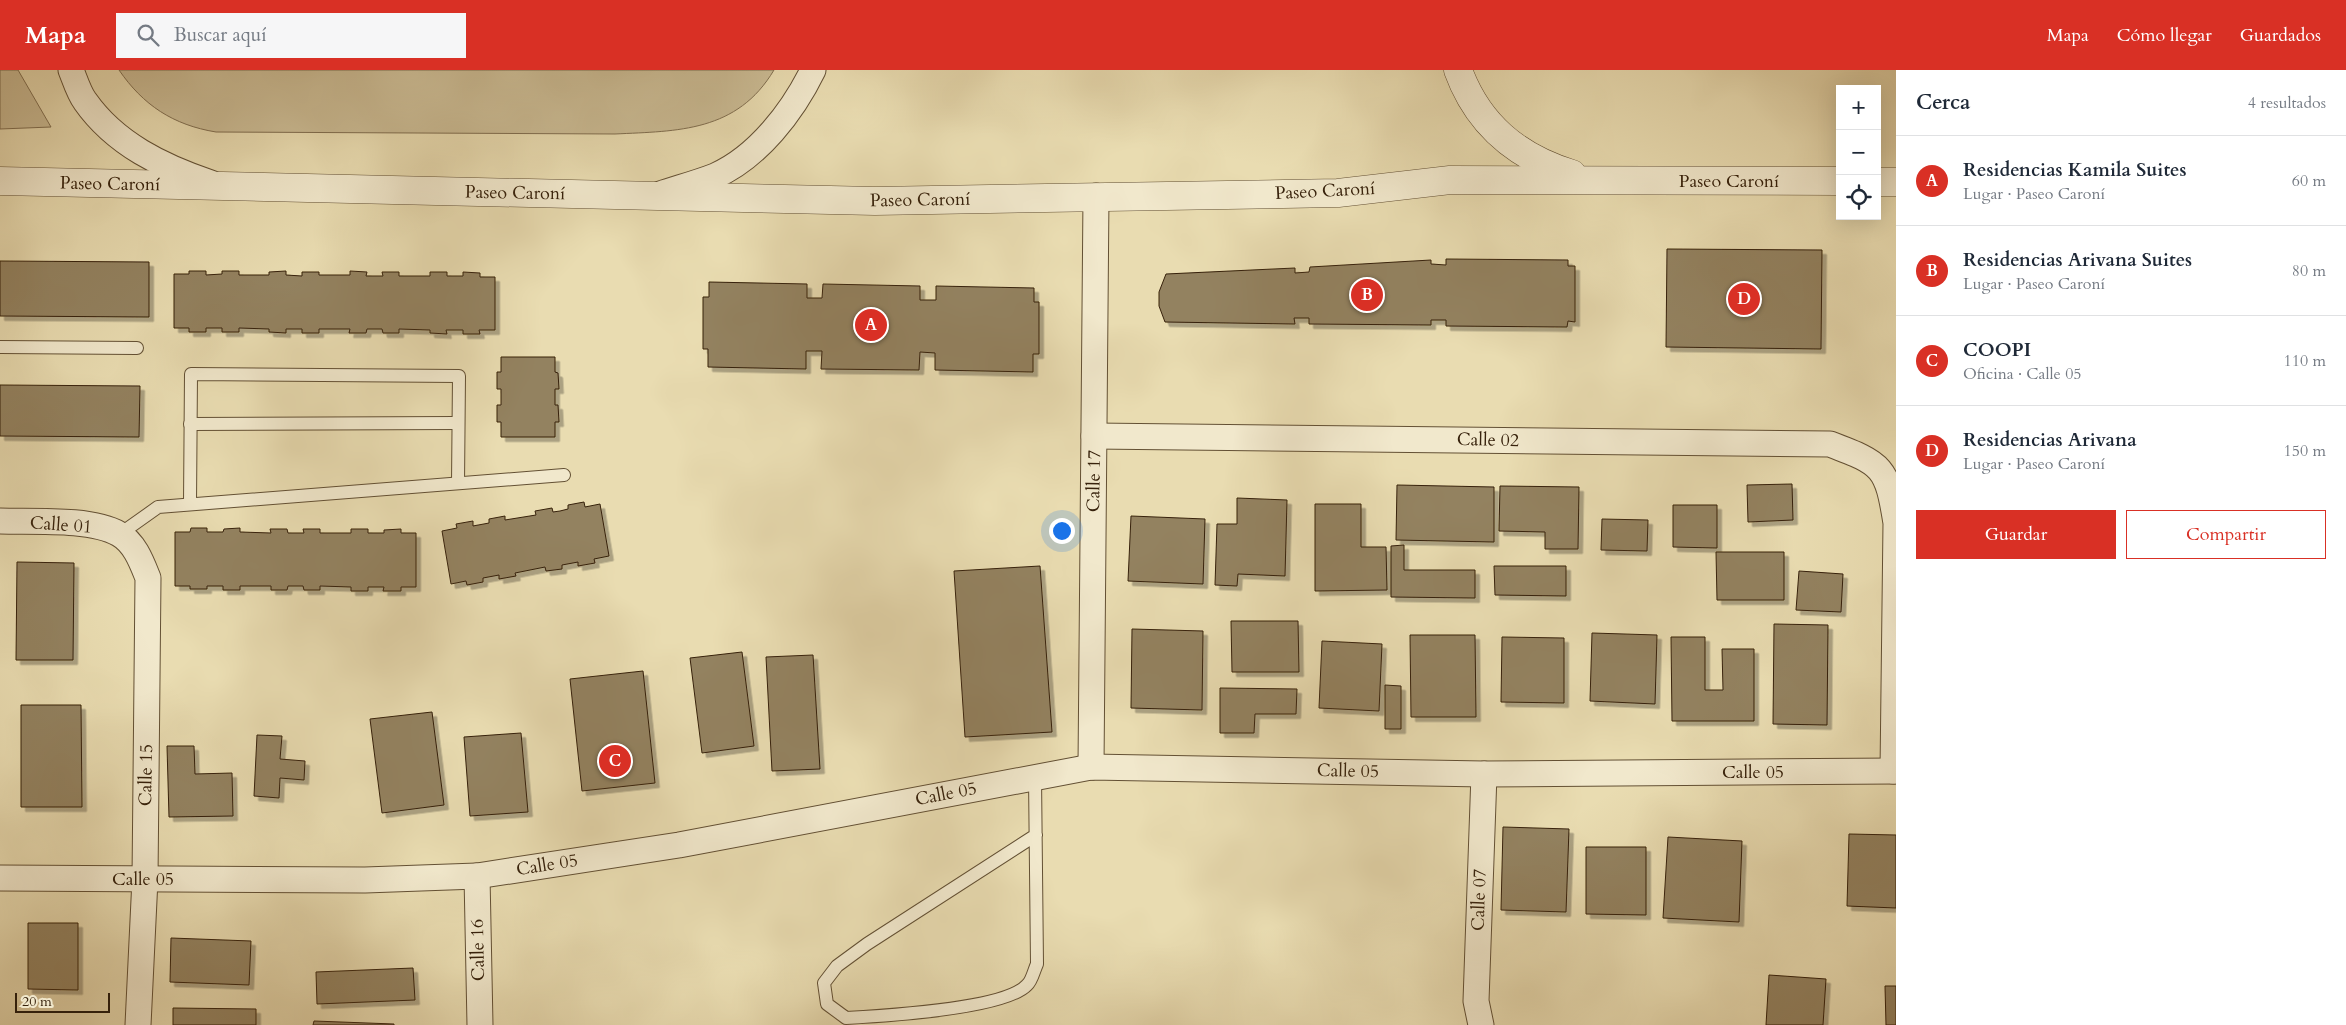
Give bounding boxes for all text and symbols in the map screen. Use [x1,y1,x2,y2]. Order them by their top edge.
search box [116,13,466,58]
text: Mapa [25,19,86,52]
icon: search [134,21,162,49]
text: Buscar aquí [174,22,267,48]
text: Mapa [2047,23,2089,48]
text: Cómo llegar [2117,23,2212,48]
text: Guardados [2240,23,2321,48]
map controls [1836,85,1881,220]
button: + [1836,85,1881,130]
text: Cerca [1916,88,1970,117]
text: 4 resultados [2248,92,2326,114]
button: − [1836,130,1881,175]
text: Residencias Kamila Suites [1963,157,2187,183]
street label: Paseo Caroní [1679,169,1779,194]
text: A [1926,170,1938,192]
text: 60 m [2292,170,2326,192]
street label: Paseo Caroní [60,171,160,197]
button: locate [1836,175,1881,220]
street label: Paseo Caroní [1274,176,1376,206]
street label: Paseo Caroní [465,180,565,206]
text: Lugar · Paseo Caroní [1963,183,2105,205]
street label: Paseo Caroní [870,187,970,213]
text: Residencias Arivana Suites [1963,247,2192,273]
text: B [1926,260,1938,282]
text: 80 m [2292,260,2326,282]
text: Lugar · Paseo Caroní [1963,273,2105,295]
pin: B [1351,276,1383,314]
pin: D [1728,280,1760,318]
pin: A [855,306,887,344]
text: COOPI [1963,337,2031,363]
text: C [1926,350,1938,372]
text: 110 m [2284,350,2326,372]
text: Oficina · Calle 05 [1963,363,2082,385]
street label: Calle 02 [1457,427,1519,453]
text: Residencias Arivana [1963,427,2137,453]
text: D [1925,440,1939,462]
text: 150 m [2284,440,2326,462]
street label: Calle 17 [1081,450,1107,512]
text: Lugar · Paseo Caroní [1963,453,2105,475]
street label: Calle 01 [29,510,93,540]
button: Guardar [1916,510,2116,559]
button: Compartir [2126,510,2326,559]
your location [1049,518,1075,544]
pin: C [599,742,631,780]
street label: Calle 15 [133,744,159,806]
street label: Calle 05 [1317,758,1379,784]
street label: Calle 05 [1722,760,1784,785]
street label: Calle 05 [913,776,979,812]
street label: Calle 05 [514,848,580,882]
street label: Calle 05 [112,867,174,892]
street label: Calle 07 [1465,869,1493,931]
street label: Calle 16 [465,919,491,981]
scale bar [15,990,110,1013]
text: 20 m [22,992,52,1011]

